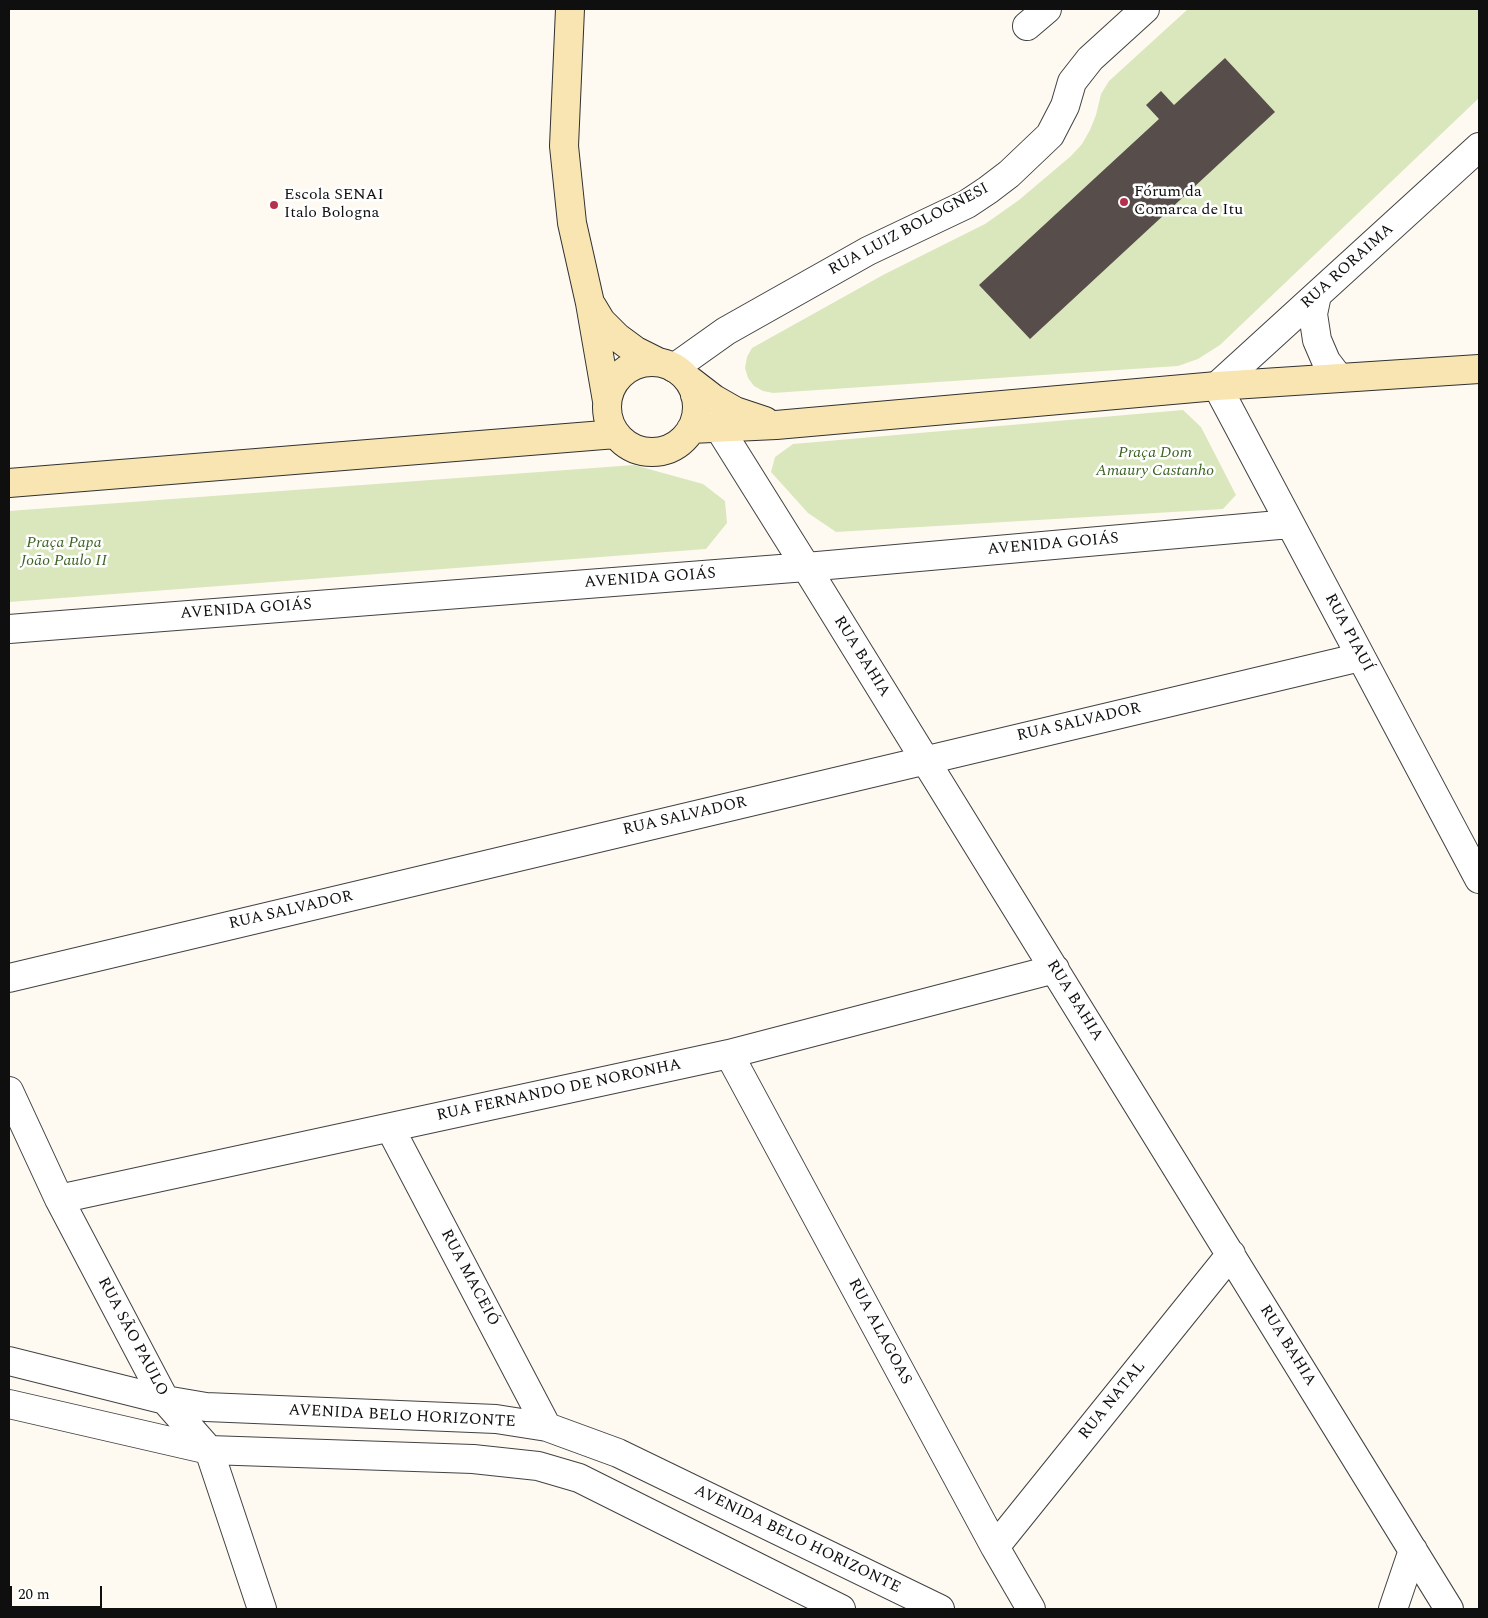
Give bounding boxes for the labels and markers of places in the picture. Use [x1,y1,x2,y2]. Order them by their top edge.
place label: Fórum da Comarca de Itu [1134,183,1243,221]
place label: Escola SENAI Italo Bologna [284,186,384,224]
marker: Fórum da Comarca de Itu [1118,196,1130,208]
marker: Escola SENAI Italo Bologna [268,199,280,211]

